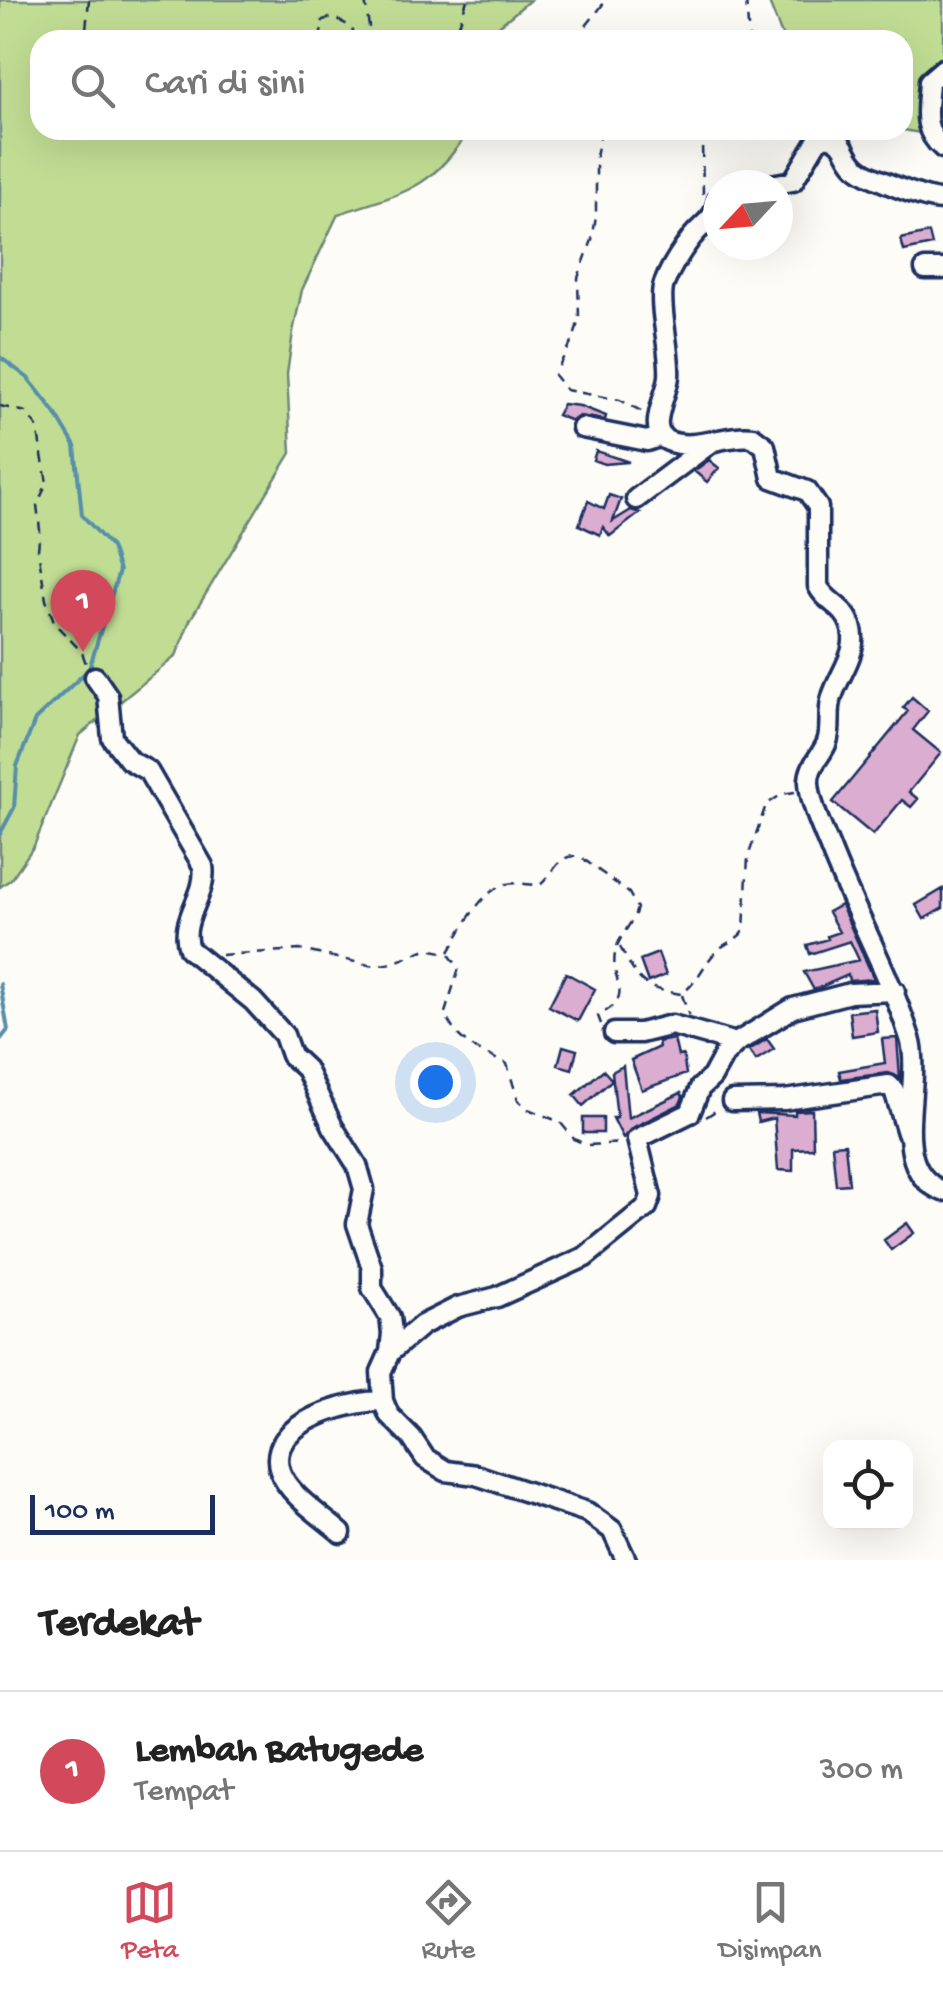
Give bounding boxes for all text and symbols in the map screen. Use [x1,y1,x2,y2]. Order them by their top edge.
search box [30,30,913,140]
icon: search [65,58,120,113]
text: Cari di sini [145,63,305,107]
north arrow [703,170,793,260]
pin: 1 [51,570,116,652]
your location [410,1057,461,1108]
map controls [823,1440,913,1530]
button: locate [823,1440,913,1530]
scale bar [30,1490,215,1534]
text: 100 m [45,1496,115,1529]
text: Terdekat [40,1601,198,1650]
text: Lembah Batugede [135,1730,423,1774]
text: 1 [66,1752,79,1790]
text: 300 m [820,1752,903,1790]
text: Tempat [135,1774,233,1812]
tab: Peta [121,1875,178,1968]
tab: Rute [421,1875,476,1968]
tab: Disimpan [718,1875,822,1968]

